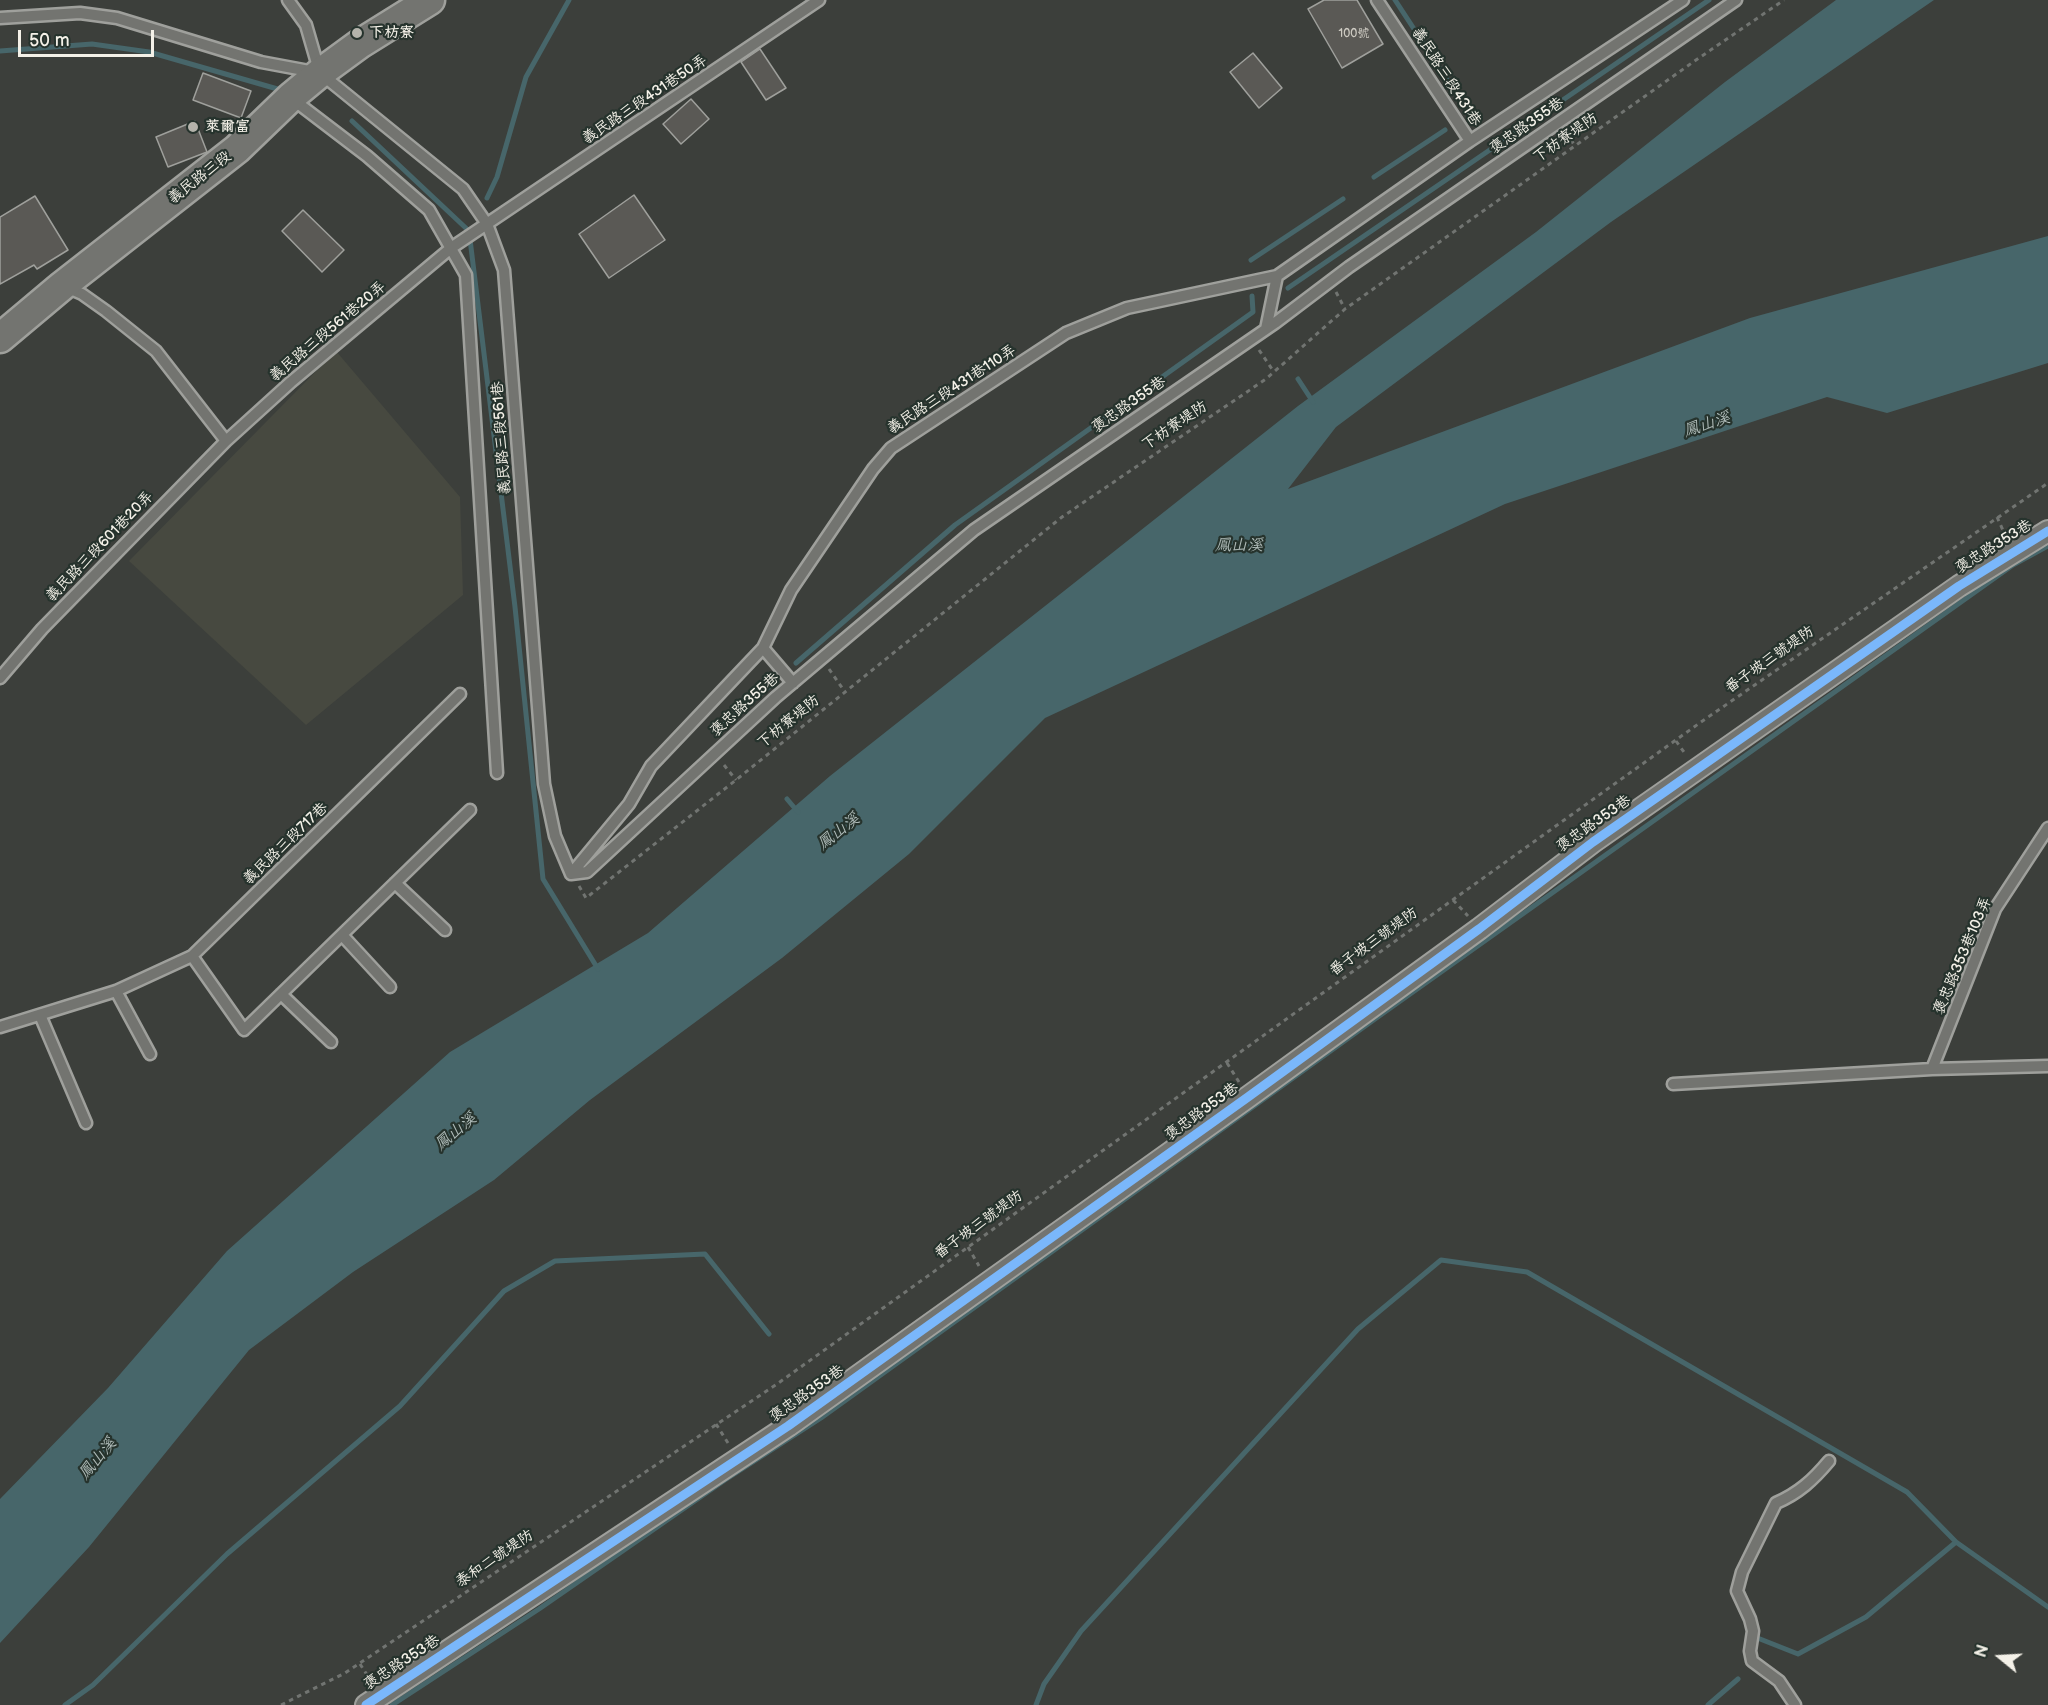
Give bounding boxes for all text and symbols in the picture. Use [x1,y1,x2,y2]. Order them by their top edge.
scale bar [21,18,158,56]
place label: 下枋寮 [369,24,414,42]
street label: 義民路三段431巷 [1407,24,1485,130]
marker: 下枋寮 [350,26,364,40]
house number: 100號 [1339,27,1369,41]
text: 50 m [29,30,70,51]
street label: 義民路三段431巷50弄 [579,52,711,148]
street label: 褒忠路355巷 [1486,94,1568,158]
street label: 下枋寮堤防 [1530,109,1602,167]
place label: 萊爾富 [205,118,250,136]
marker: 萊爾富 [186,120,200,134]
street label: 義民路三段 [165,148,235,208]
street label: 義民路三段561巷20弄 [266,278,390,386]
street label: 義民路三段431巷110弄 [884,342,1020,438]
street label: 褒忠路355巷 [1088,373,1170,437]
street label: 義民路三段561巷 [489,381,515,495]
street label: 下枋寮堤防 [1139,398,1211,454]
water label: 鳳山溪 [1681,408,1733,442]
street label: 義民路三段601巷20弄 [43,488,157,606]
street label: 褒忠路353巷 [1952,516,2036,578]
water label: 鳳山溪 [1215,536,1263,556]
street label: 番子坡三號堤防 [1722,623,1818,697]
street label: 褒忠路355巷 [707,669,783,741]
street label: 下枋寮堤防 [754,691,824,753]
street label: 褒忠路353巷 [1553,792,1635,856]
street label: 義民路三段717巷 [240,799,332,889]
water label: 鳳山溪 [814,810,864,854]
street label: 褒忠路353巷103弄 [1930,895,1996,1017]
street label: 番子坡三號堤防 [1326,904,1422,980]
street label: 褒忠路353巷 [1161,1079,1243,1145]
water label: 鳳山溪 [431,1109,481,1155]
street label: 番子坡三號堤防 [931,1187,1027,1263]
street label: 褒忠路353巷 [766,1362,848,1426]
water label: 鳳山溪 [75,1434,121,1484]
street label: 泰和二號堤防 [453,1526,537,1592]
north arrow [1970,1627,2030,1687]
street label: 褒忠路353巷 [361,1632,443,1694]
text: N [1972,1643,1993,1660]

